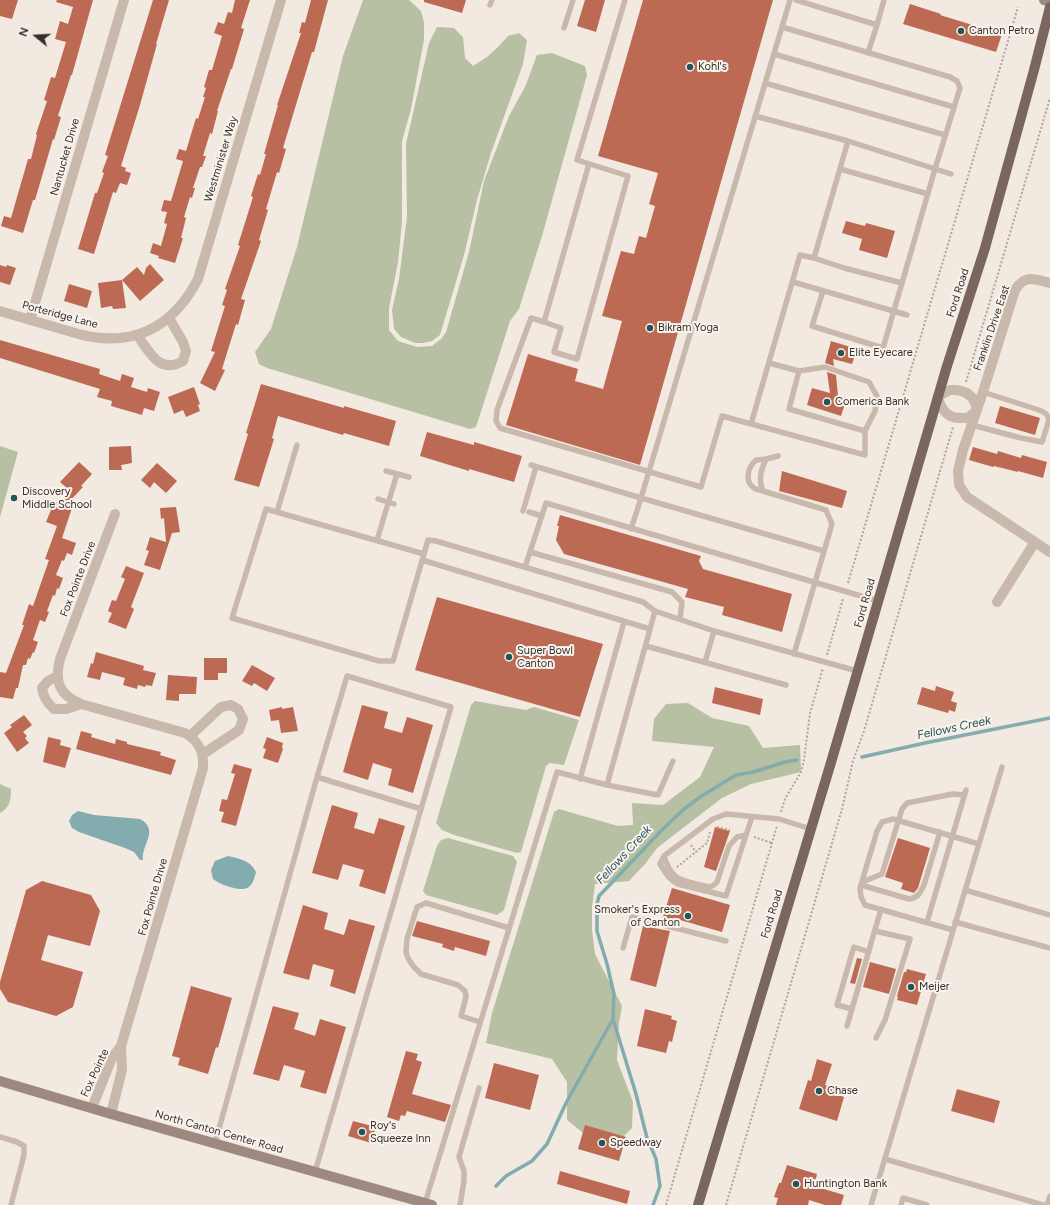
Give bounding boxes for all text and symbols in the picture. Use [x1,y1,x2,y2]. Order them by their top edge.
north arrow [16,16,56,56]
place label: Canton Petro [969,24,1035,38]
text: N [17,26,32,38]
marker: Canton Petro [956,26,966,36]
place label: Kohl's [698,60,727,74]
marker: Kohl's [685,62,695,72]
street label: Westminister Way [202,114,240,204]
street label: Nantucket Drive [48,117,82,197]
street label: Ford Road [944,267,972,319]
street label: Franklin Drive East [971,283,1013,373]
street label: Porteridge Lane [21,299,99,331]
place label: Bikram Yoga [658,321,718,335]
marker: Bikram Yoga [645,323,655,333]
place label: Elite Eyecare [849,346,913,360]
marker: Elite Eyecare [836,348,846,358]
place label: Comerica Bank [835,395,909,409]
marker: Comerica Bank [822,397,832,407]
place label: Discovery Middle School [22,485,92,511]
marker: Discovery Middle School [9,493,19,503]
street label: Fox Pointe Drive [58,539,98,619]
street label: Ford Road [852,577,878,629]
place label: Super Bowl Canton [517,644,573,670]
marker: Super Bowl Canton [504,652,514,662]
water label: Fellows Creek [916,713,992,743]
water label: Fellows Creek [593,823,655,887]
street label: Fox Pointe Drive [136,857,170,937]
street label: Ford Road [758,888,786,940]
place label: Smoker's Express of Canton [594,903,680,929]
marker: Smoker's Express of Canton [683,911,693,921]
place label: Meijer [919,980,950,994]
marker: Meijer [906,982,916,992]
street label: Fox Pointe [78,1047,112,1099]
place label: Chase [827,1084,858,1098]
marker: Chase [814,1086,824,1096]
street label: North Canton Center Road [153,1107,285,1157]
place label: Roy's Squeeze Inn [370,1119,431,1145]
marker: Roy's Squeeze Inn [357,1127,367,1137]
place label: Speedway [610,1136,662,1150]
marker: Speedway [597,1138,607,1148]
place label: Huntington Bank [804,1177,887,1191]
marker: Huntington Bank [791,1179,801,1189]

